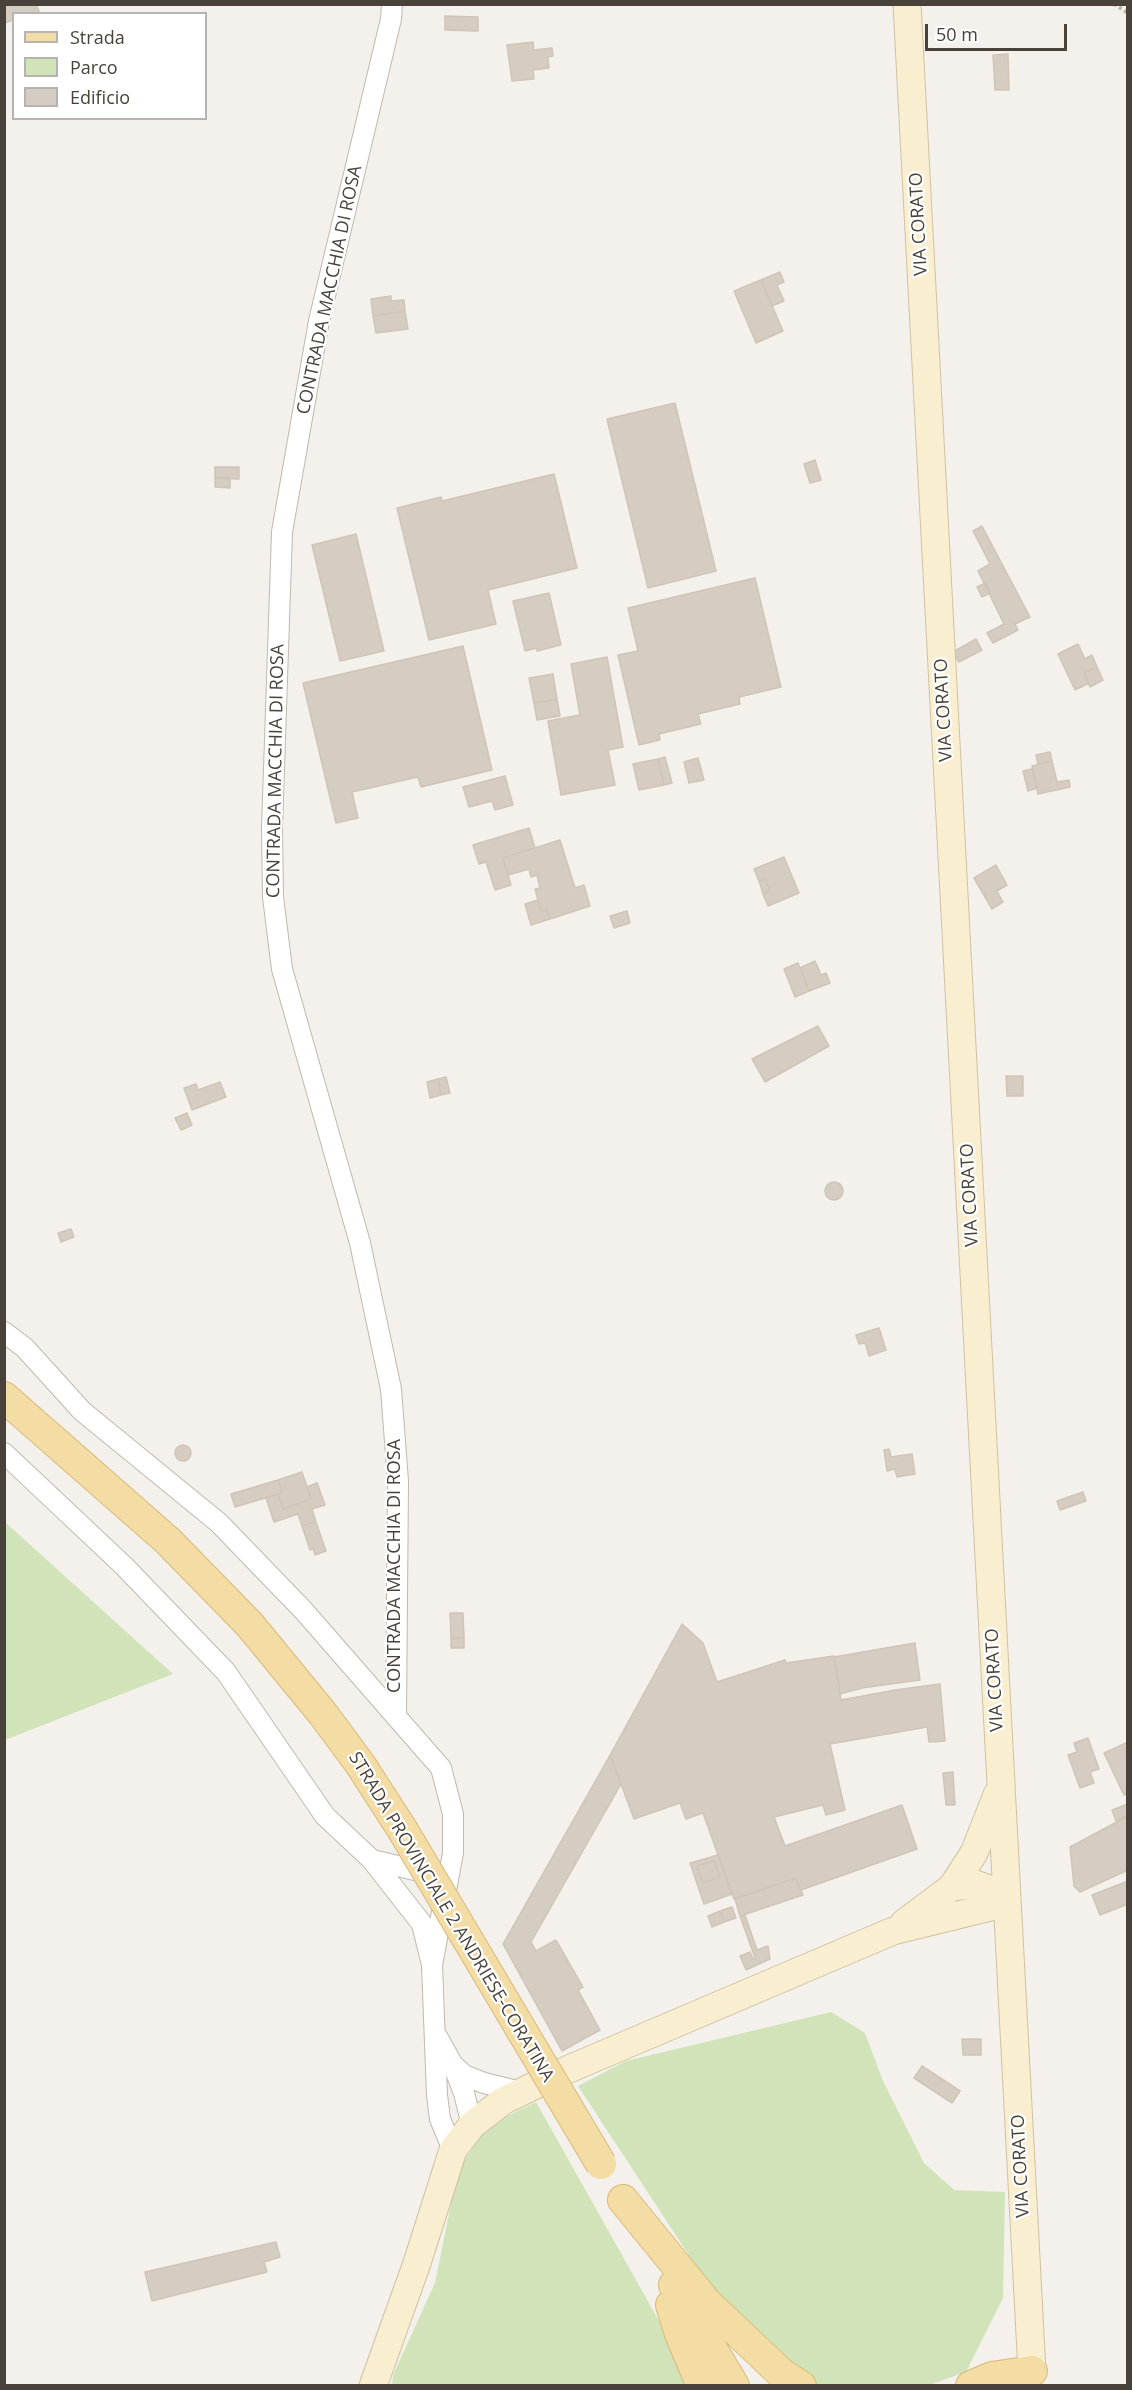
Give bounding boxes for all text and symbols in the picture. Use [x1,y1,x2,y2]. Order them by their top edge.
legend [12,12,207,120]
scale bar [928,12,1070,50]
text: 50 m [936,22,978,46]
text: Strada [70,25,125,49]
text: Parco [70,55,118,79]
text: Edificio [70,85,130,109]
street label: CONTRADA MACCHIA DI ROSA [293,163,367,417]
street label: VIA CORATO [906,172,932,276]
street label: CONTRADA MACCHIA DI ROSA [263,644,289,898]
street label: VIA CORATO [931,658,957,762]
street label: VIA CORATO [957,1143,983,1247]
street label: CONTRADA MACCHIA DI ROSA [384,1439,406,1693]
street label: VIA CORATO [982,1628,1008,1732]
street label: STRADA PROVINCIALE 2 ANDRIESE-CORATINA [344,1748,558,2086]
street label: VIA CORATO [1008,2114,1034,2218]

